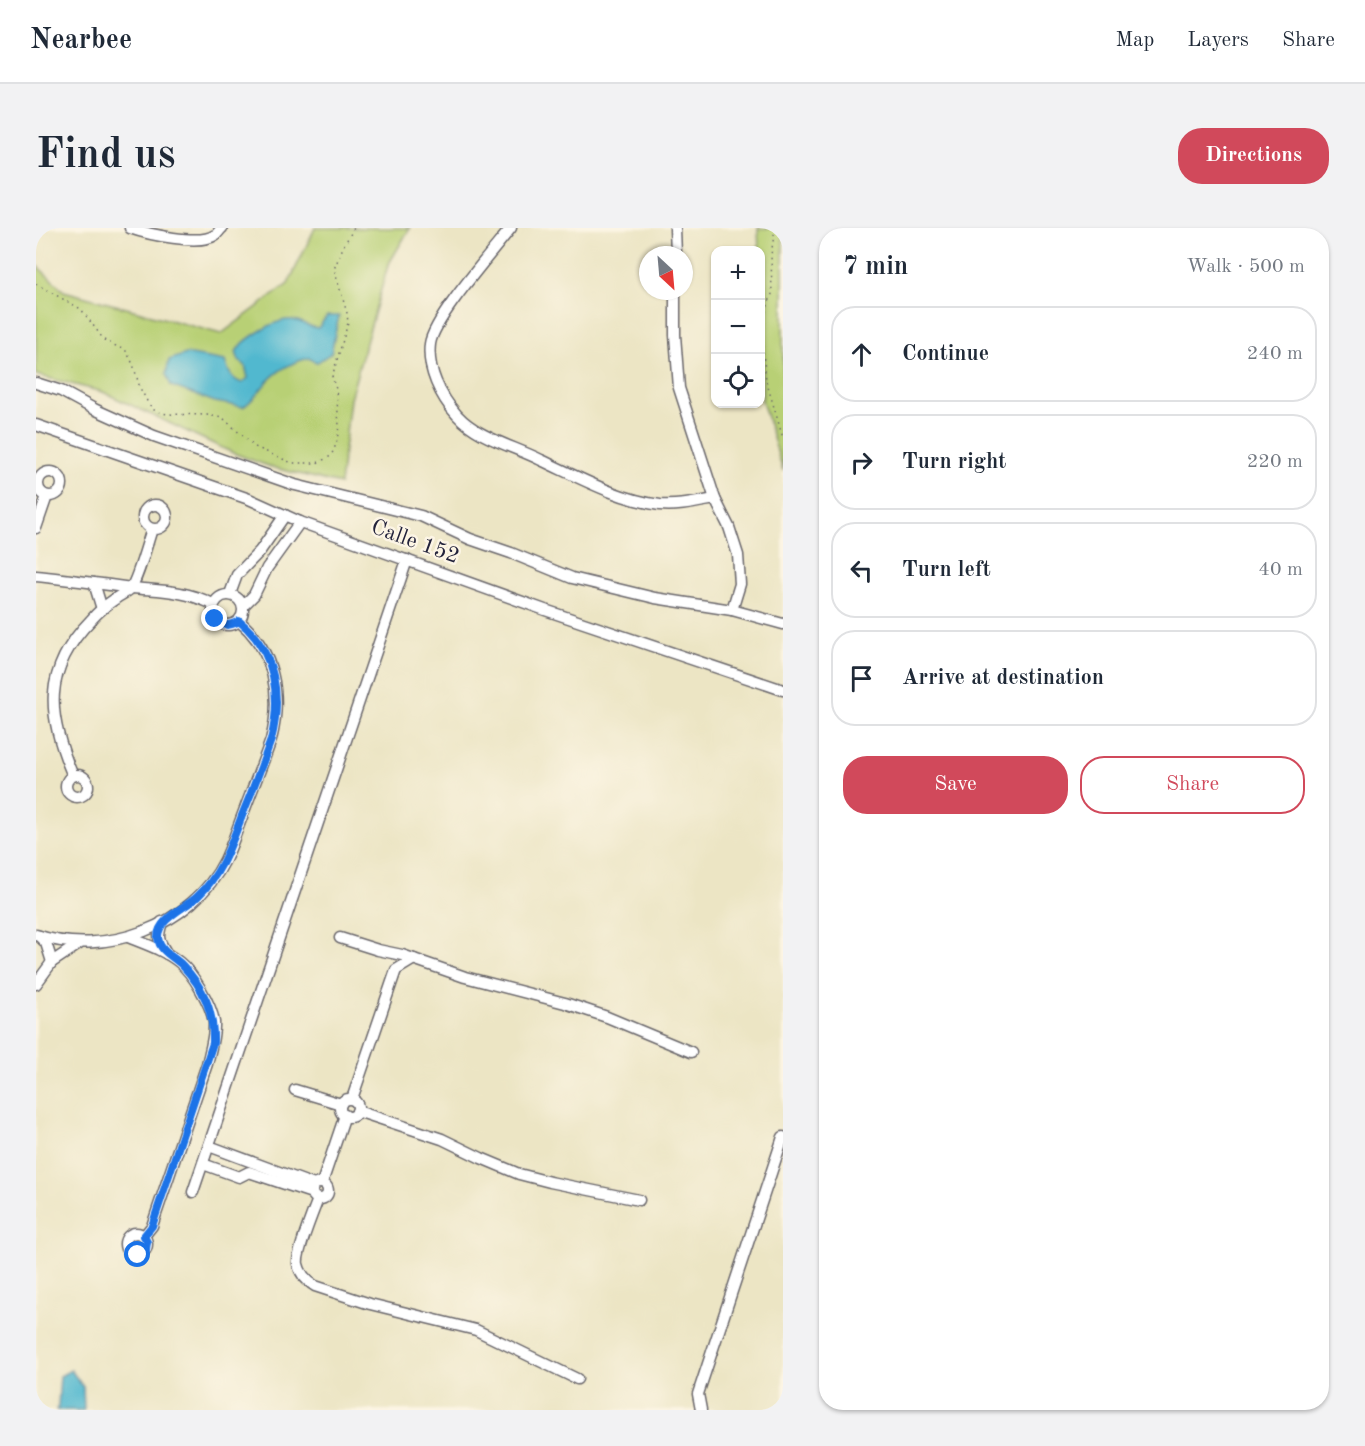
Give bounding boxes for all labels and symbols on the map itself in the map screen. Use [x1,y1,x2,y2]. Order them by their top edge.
north arrow [639,246,693,300]
street label: Calle 152 [368,516,462,568]
route end [201,605,227,631]
route start [124,1241,150,1267]

